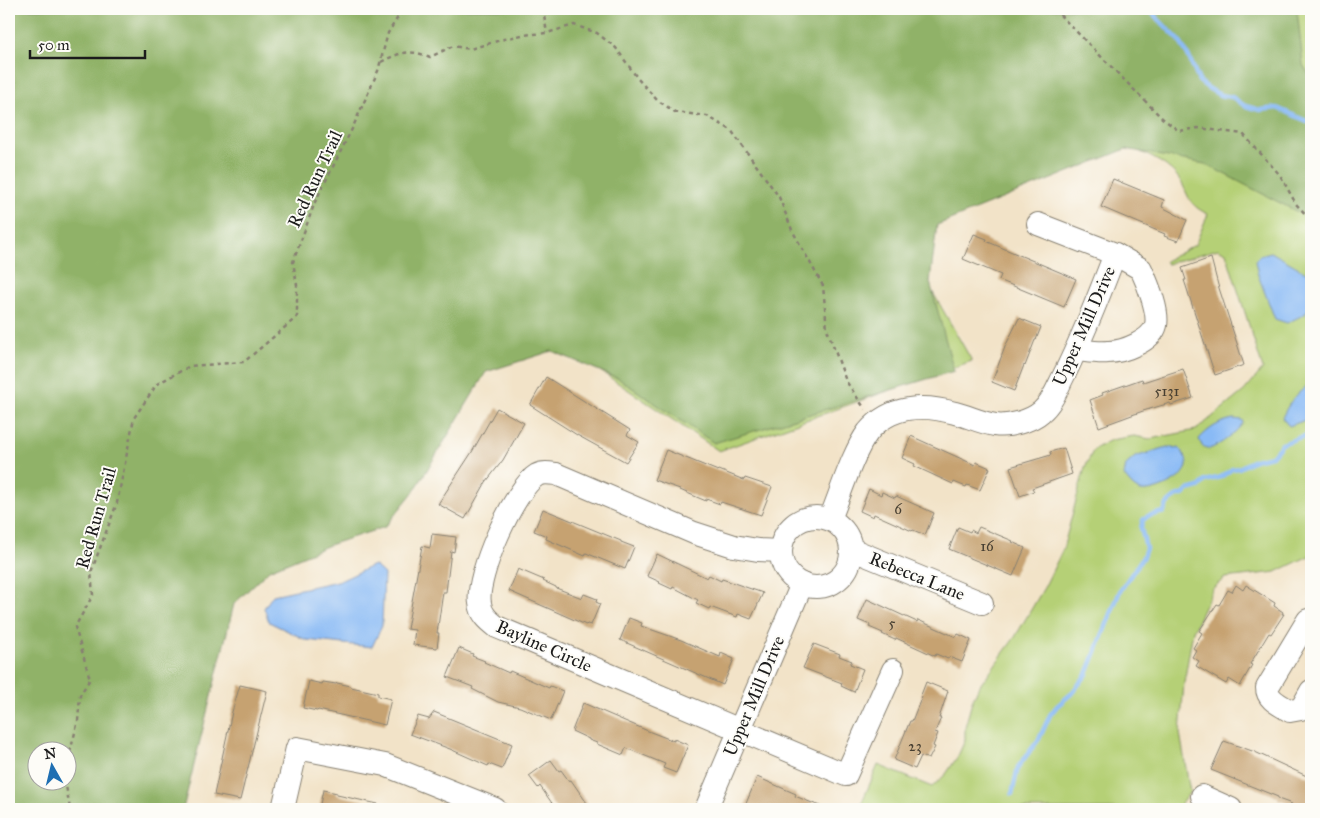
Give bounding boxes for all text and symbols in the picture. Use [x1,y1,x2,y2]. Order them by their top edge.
scale bar [30,28,145,60]
text: 50 m [38,36,70,54]
street label: Red Run Trail [283,127,347,231]
street label: Upper Mill Drive [1048,263,1120,389]
house number: 5131 [1155,382,1179,400]
street label: Red Run Trail [71,464,121,571]
house number: 6 [894,500,903,518]
house number: 16 [980,537,995,555]
street label: Rebecca Lane [866,547,968,605]
house number: 5 [889,614,896,632]
street label: Bayline Circle [493,615,595,677]
street label: Upper Mill Drive [719,632,789,760]
house number: 23 [908,737,922,755]
north arrow [28,740,78,790]
text: N [43,744,57,763]

